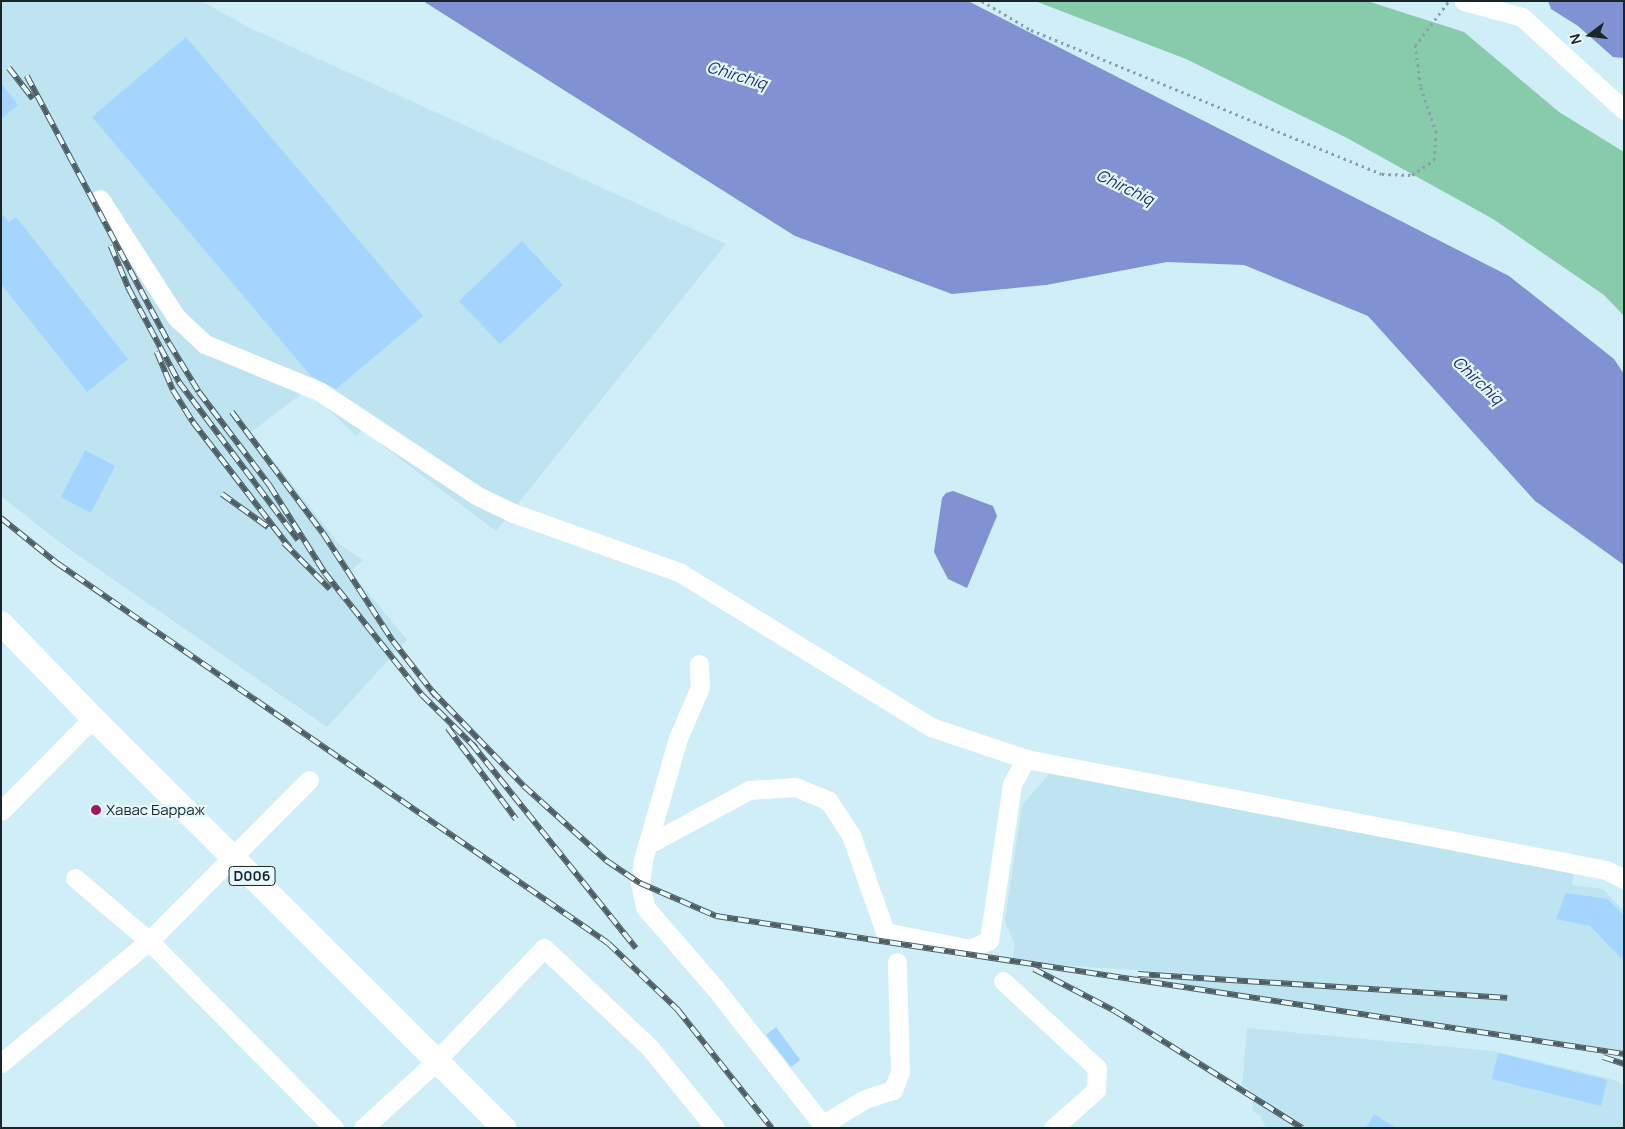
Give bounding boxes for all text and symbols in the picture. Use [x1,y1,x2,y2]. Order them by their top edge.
north arrow [1565,10,1615,60]
text: N [1565,32,1586,46]
water label: Chirchiq [705,57,769,93]
water label: Chirchiq [1093,165,1157,209]
water label: Chirchiq [1449,352,1507,408]
place label: Хавас Барраж [106,801,205,819]
marker: Хавас Барраж [90,804,102,816]
road number: D006 [228,864,276,888]

